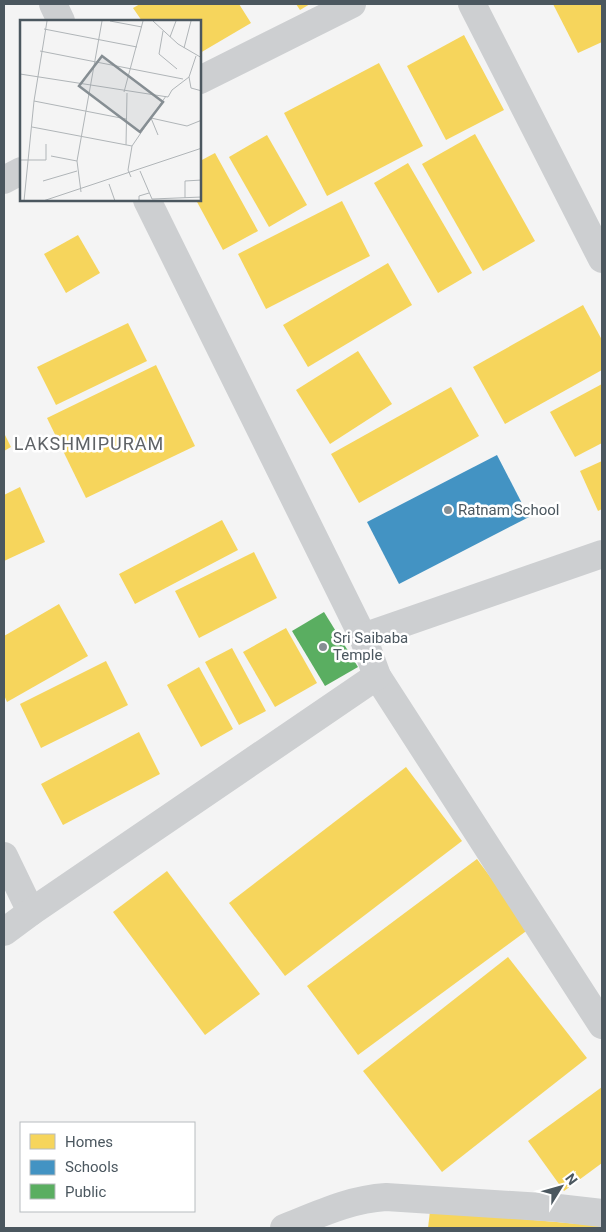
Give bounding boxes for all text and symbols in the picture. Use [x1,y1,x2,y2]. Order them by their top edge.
inset map [20,20,201,201]
district label: LAKSHMIPURAM [14,433,164,454]
place label: Ratnam School [458,501,559,519]
marker: Ratnam School [442,504,454,516]
place label: Sri Saibaba Temple [333,629,408,664]
marker: Sri Saibaba Temple [317,641,329,653]
legend [20,1122,195,1212]
text: Homes [65,1133,113,1151]
text: Schools [65,1158,119,1176]
north arrow [536,1162,586,1212]
text: N [562,1170,581,1188]
text: Public [65,1183,106,1201]

